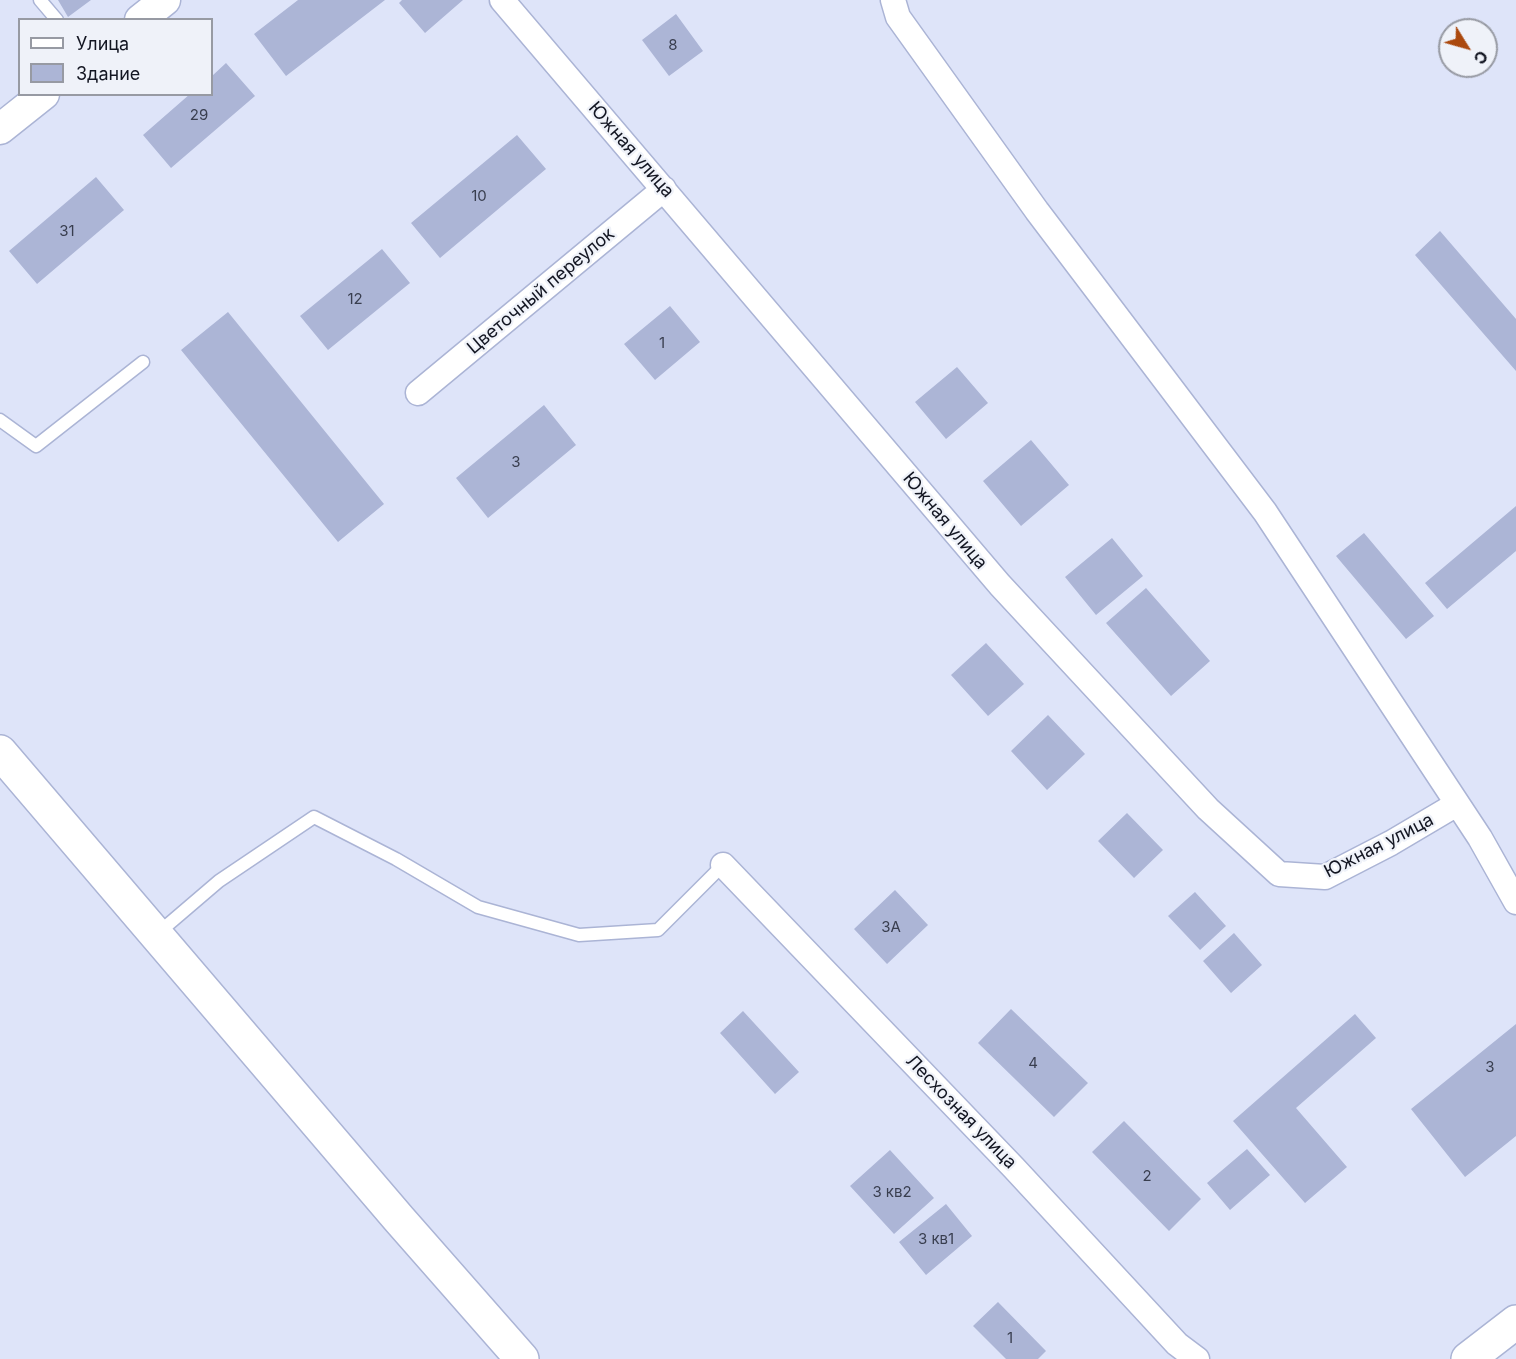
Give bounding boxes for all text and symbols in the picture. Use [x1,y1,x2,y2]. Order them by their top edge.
legend [18,18,213,96]
north arrow [1438,18,1498,78]
text: Улица [76,33,129,54]
house number: 8 [668,36,678,54]
text: С [1469,47,1492,68]
text: Здание [76,63,140,84]
street label: Южная улица [584,98,678,202]
house number: 29 [190,106,208,124]
house number: 10 [471,187,487,205]
house number: 31 [59,222,75,240]
street label: Цветочный переулок [463,223,619,359]
house number: 12 [347,290,363,308]
house number: 1 [659,334,665,352]
house number: 3 [511,453,521,471]
street label: Южная улица [898,468,992,574]
street label: Южная улица [1321,809,1437,883]
house number: 3А [881,918,901,936]
street label: Лесхозная улица [901,1051,1021,1173]
house number: 4 [1028,1054,1038,1072]
house number: 3 [1485,1058,1495,1076]
house number: 2 [1142,1167,1152,1185]
house number: 3 кв2 [872,1183,912,1201]
house number: 3 кв1 [918,1230,954,1248]
house number: 1 [1007,1329,1013,1347]

